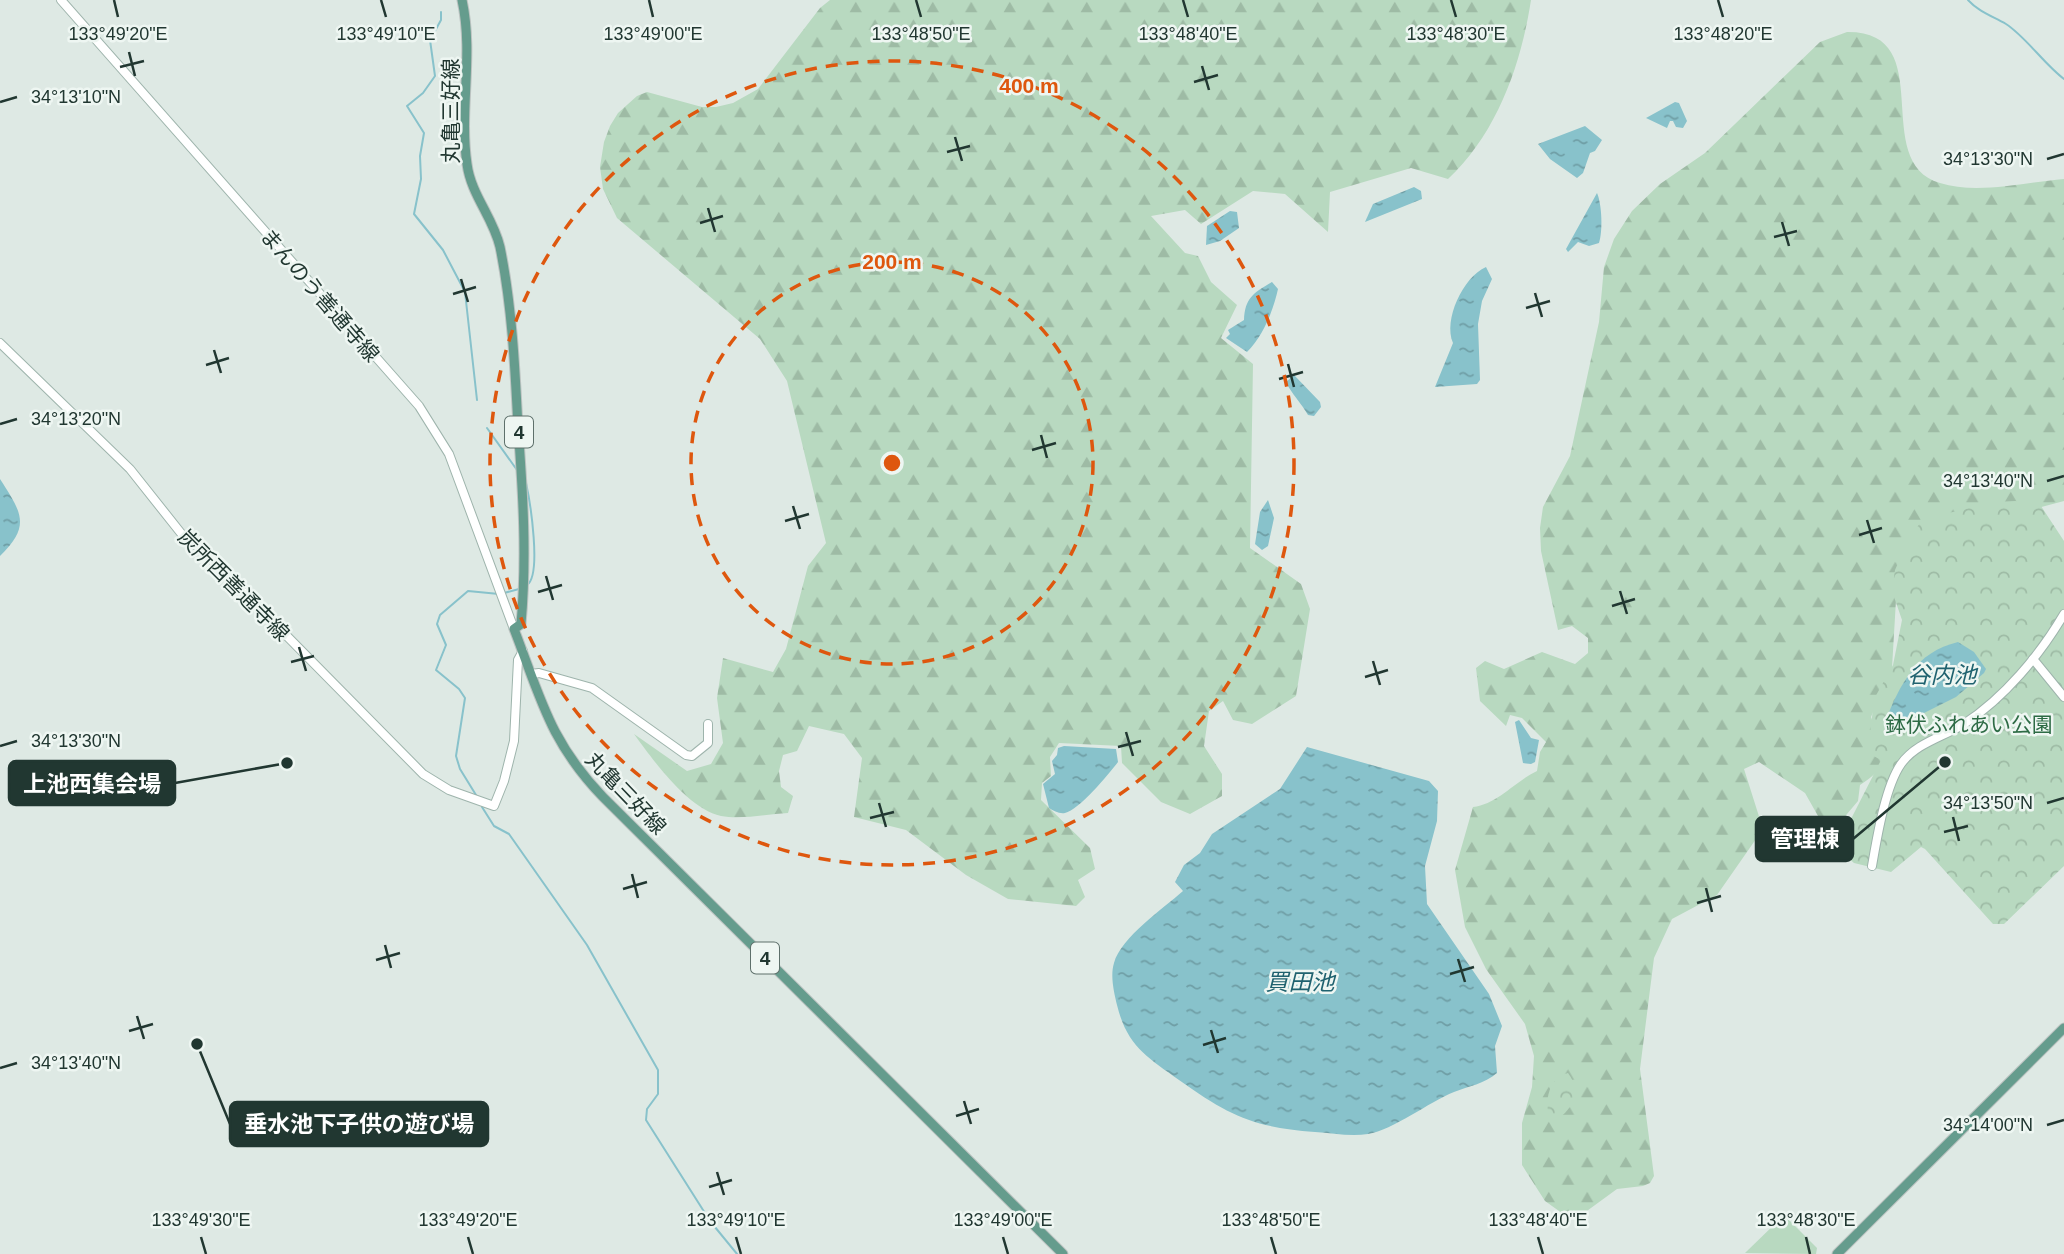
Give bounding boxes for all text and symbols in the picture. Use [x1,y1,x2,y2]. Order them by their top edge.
text: 133°49'20"E [68,24,168,44]
text: 133°49'10"E [336,24,436,44]
text: 133°49'00"E [603,24,703,44]
text: 133°48'50"E [871,24,971,44]
text: 133°48'40"E [1138,24,1238,44]
text: 133°48'30"E [1406,24,1506,44]
text: 133°48'20"E [1673,24,1773,44]
street label: 丸亀三好線 [439,59,462,164]
text: 400 m [999,74,1059,97]
text: 34°13'10"N [31,87,121,107]
text: 34°13'30"N [1943,149,2033,169]
street label: まんのう善通寺線 [256,224,384,366]
text: 200 m [862,250,922,273]
text: 34°13'20"N [31,409,121,429]
road number: 4 [505,416,533,448]
centre of rings [880,451,904,475]
text: 34°13'40"N [1943,471,2033,491]
street label: 炭所西善通寺線 [174,525,294,645]
water label: 谷内池 [1908,662,1979,688]
park label: 鉢伏ふれあい公園 [1885,713,2053,736]
text: 34°13'30"N [31,731,121,751]
street label: 丸亀三好線 [581,747,671,839]
callout: 上池西集会場 [9,761,175,805]
text: 上池西集会場 [23,771,161,797]
text: 34°13'50"N [1943,793,2033,813]
callout: 管理棟 [1756,817,1853,861]
text: 管理棟 [1771,826,1840,852]
road number: 4 [751,942,779,974]
water label: 買田池 [1266,969,1337,995]
text: 34°13'40"N [31,1053,121,1073]
callout: 垂水池下子供の遊び場 [230,1102,488,1146]
text: 垂水池下子供の遊び場 [244,1111,474,1137]
text: 34°14'00"N [1943,1115,2033,1135]
text: 133°49'30"E [151,1210,251,1230]
text: 133°49'20"E [418,1210,518,1230]
text: 133°49'10"E [686,1210,786,1230]
text: 133°49'00"E [953,1210,1053,1230]
text: 133°48'50"E [1221,1210,1321,1230]
text: 133°48'40"E [1488,1210,1588,1230]
text: 133°48'30"E [1756,1210,1856,1230]

